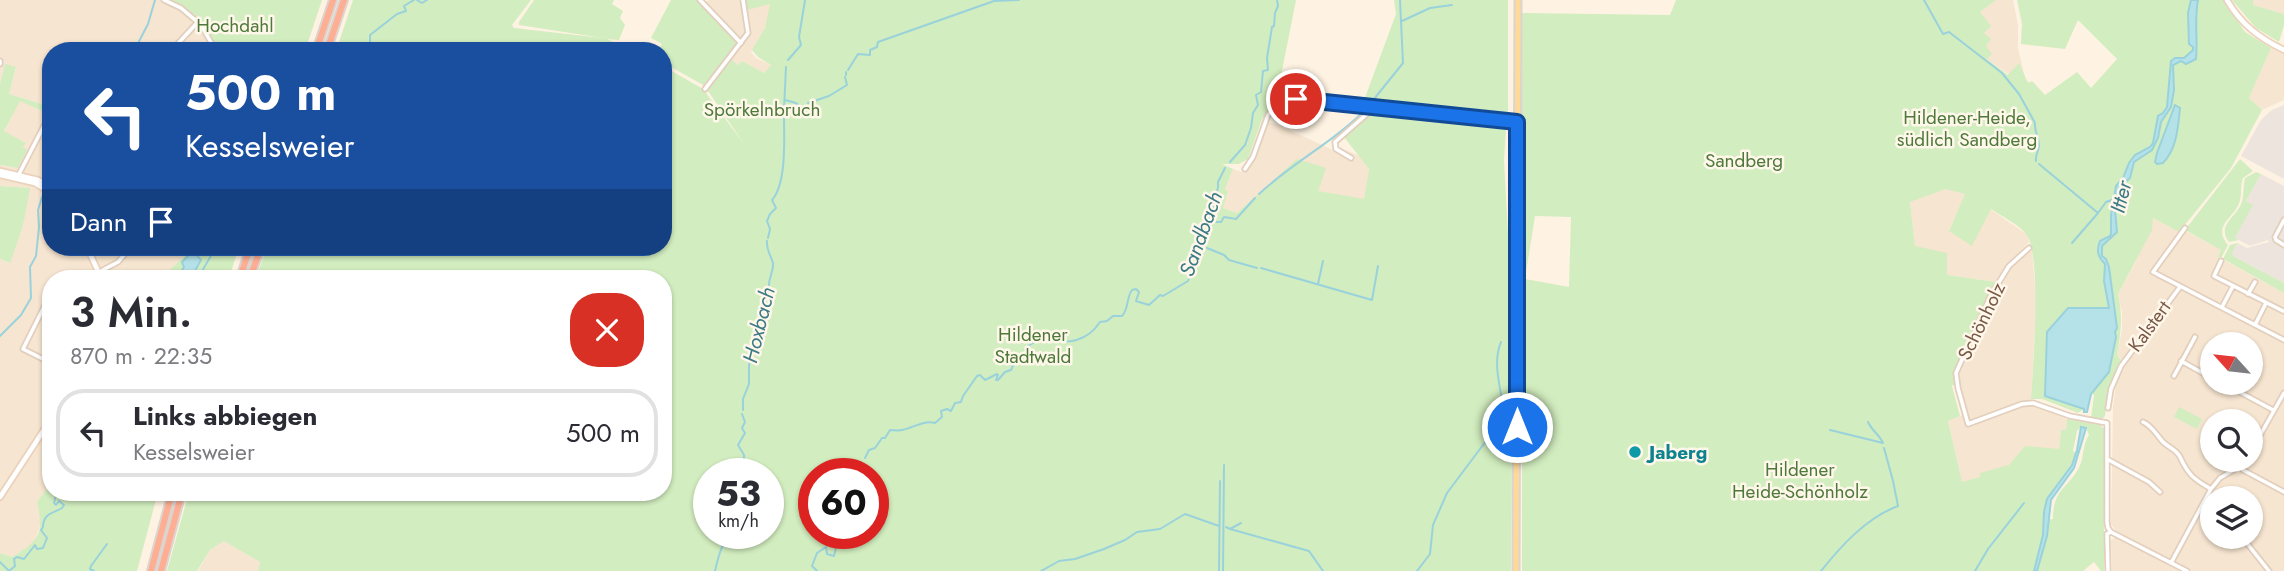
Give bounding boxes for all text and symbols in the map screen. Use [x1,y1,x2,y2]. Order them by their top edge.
park label: Hochdahl [196,12,274,39]
text: 500 m [185,58,336,128]
pin [1266,69,1326,129]
icon: left [70,70,161,161]
icon: arrive [1277,80,1315,118]
park label: Spörkelnbruch [704,96,820,123]
park label: Hildener-Heide, südlich Sandberg [1897,104,2037,153]
text: Kesselsweier [185,123,355,169]
park label: Sandberg [1705,147,1783,174]
water label: Itter [2103,177,2140,216]
water label: Sandbach [1172,187,1230,281]
text: Dann [70,203,128,241]
icon: arrive [142,203,180,241]
street label: Schönholz [1951,278,2012,365]
text: 3 Min. [70,282,192,343]
water label: Hoxbach [735,284,783,366]
button: close [570,293,644,367]
street label: Kalstert [2122,295,2177,357]
park label: Hildener Stadtwald [995,321,1071,370]
north arrow [2200,332,2263,396]
map controls [2200,332,2263,549]
text: 870 m · 22:35 [70,339,212,373]
position arrow [1480,390,1554,464]
text: Links abbiegen [133,397,317,435]
button: search [2200,409,2263,472]
icon: left [74,414,112,452]
text: 500 m [566,414,640,452]
text: Kesselsweier [133,435,255,469]
place label: Jaberg [1645,439,1707,466]
marker: Jaberg [1627,444,1643,460]
park label: Hildener Heide-Schönholz [1732,456,1868,505]
speed limit sign: 60 [798,458,889,549]
text: 53 [716,469,761,519]
button: layers [2200,486,2263,549]
text: km/h [718,508,759,534]

